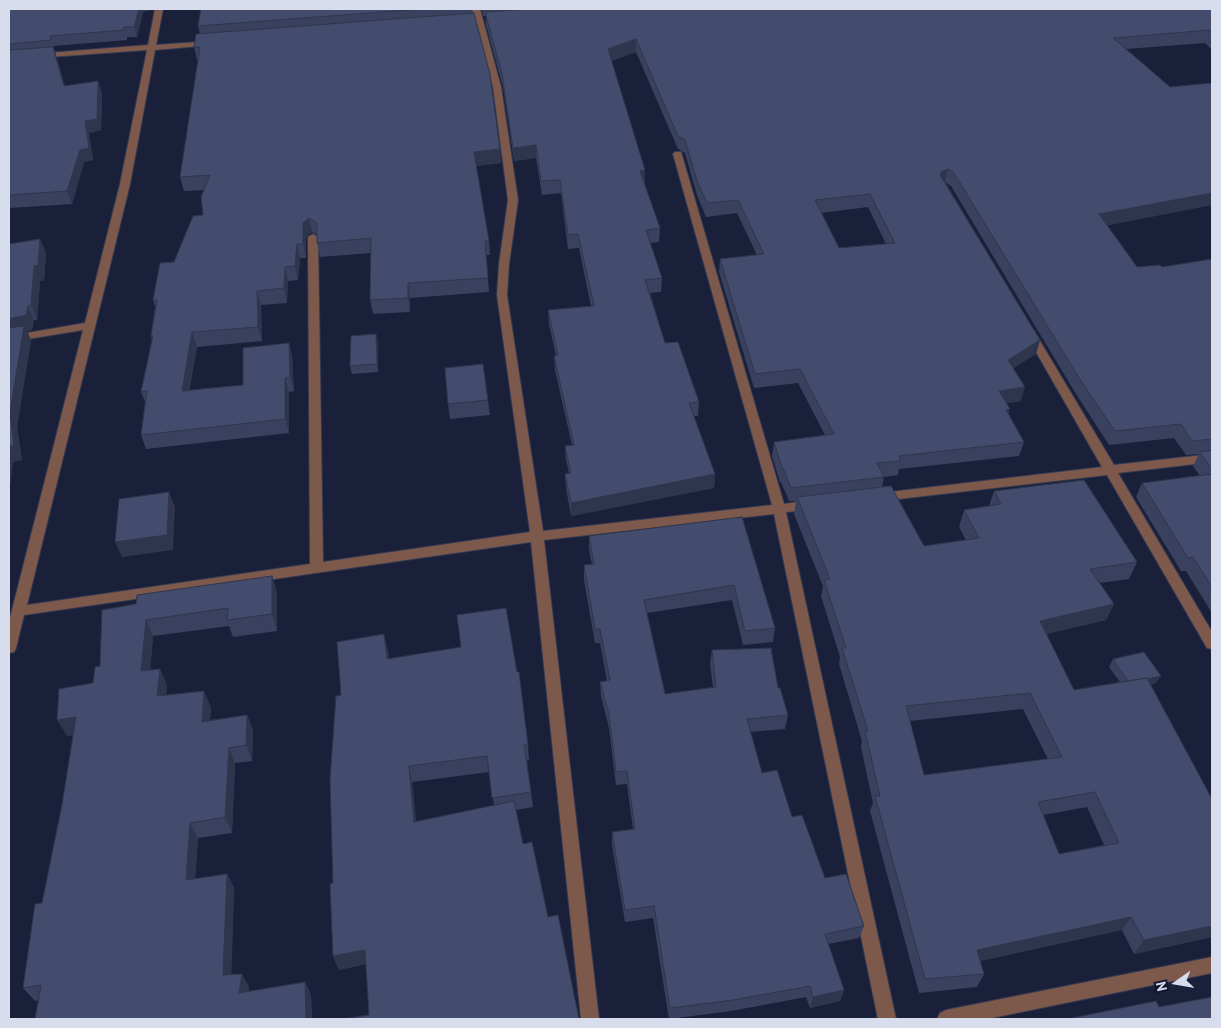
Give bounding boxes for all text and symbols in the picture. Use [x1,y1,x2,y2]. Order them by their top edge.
north arrow [1151,958,1201,1008]
text: N [1152,980,1171,993]

